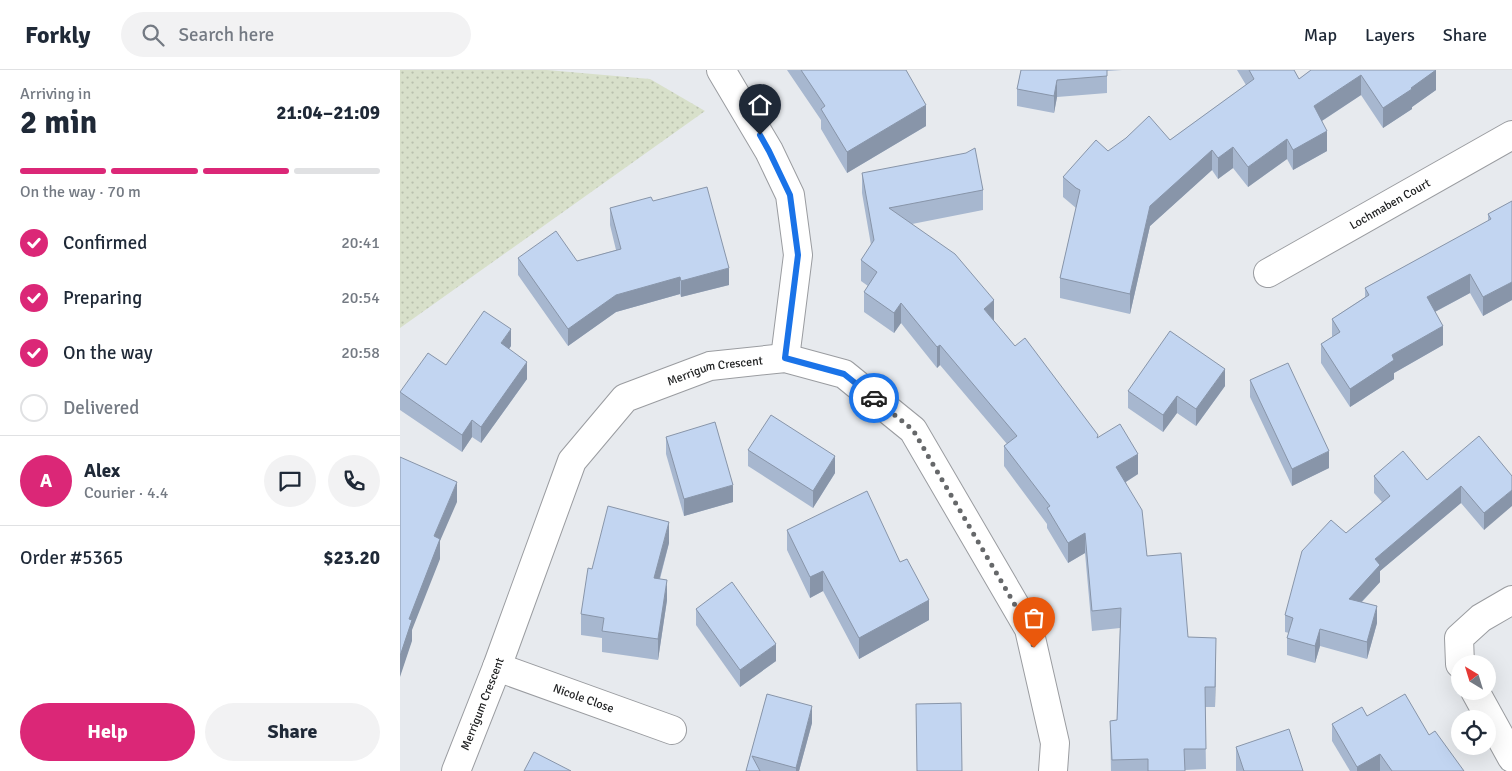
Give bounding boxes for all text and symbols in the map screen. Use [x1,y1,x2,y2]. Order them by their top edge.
search box [121,12,471,57]
text: Forkly [25,20,91,50]
icon: search [139,21,167,49]
text: Search here [179,23,274,47]
text: Map [1304,24,1337,46]
text: Layers [1365,24,1415,46]
text: Share [1443,24,1487,46]
text: Arriving in [20,84,91,104]
pin [739,84,781,135]
icon: home [746,91,774,119]
text: 21:04–21:09 [276,101,380,125]
text: 2 min [20,103,97,142]
street label: Lochmaben Court [1347,176,1433,233]
text: On the way · 70 m [20,182,141,202]
icon: check [20,229,48,257]
text: Confirmed [63,231,147,255]
text: 20:41 [341,233,380,253]
icon: check [20,284,48,312]
text: Preparing [63,286,142,310]
text: 20:54 [341,288,380,308]
icon: check [20,339,48,367]
text: On the way [63,341,153,365]
text: 20:58 [341,343,380,363]
street label: Merrigum Crescent [665,353,764,389]
courier [849,373,899,423]
icon: car [860,384,888,412]
text: Delivered [63,396,139,420]
button: chat [264,455,316,507]
button: phone [328,455,380,507]
text: Alex [84,459,120,483]
text: A [40,469,52,493]
text: Courier · 4.4 [84,483,168,503]
text: Order #5365 [20,546,123,570]
text: $23.20 [323,546,380,570]
pin [1013,597,1055,648]
icon: bag [1020,604,1048,632]
north arrow [1451,655,1496,700]
map controls [1451,655,1496,755]
street label: Merrigum Crescent [458,656,508,753]
street label: Nicole Close [551,681,616,716]
button: Help [20,703,195,761]
button: Share [205,703,380,761]
button: locate [1451,710,1496,755]

